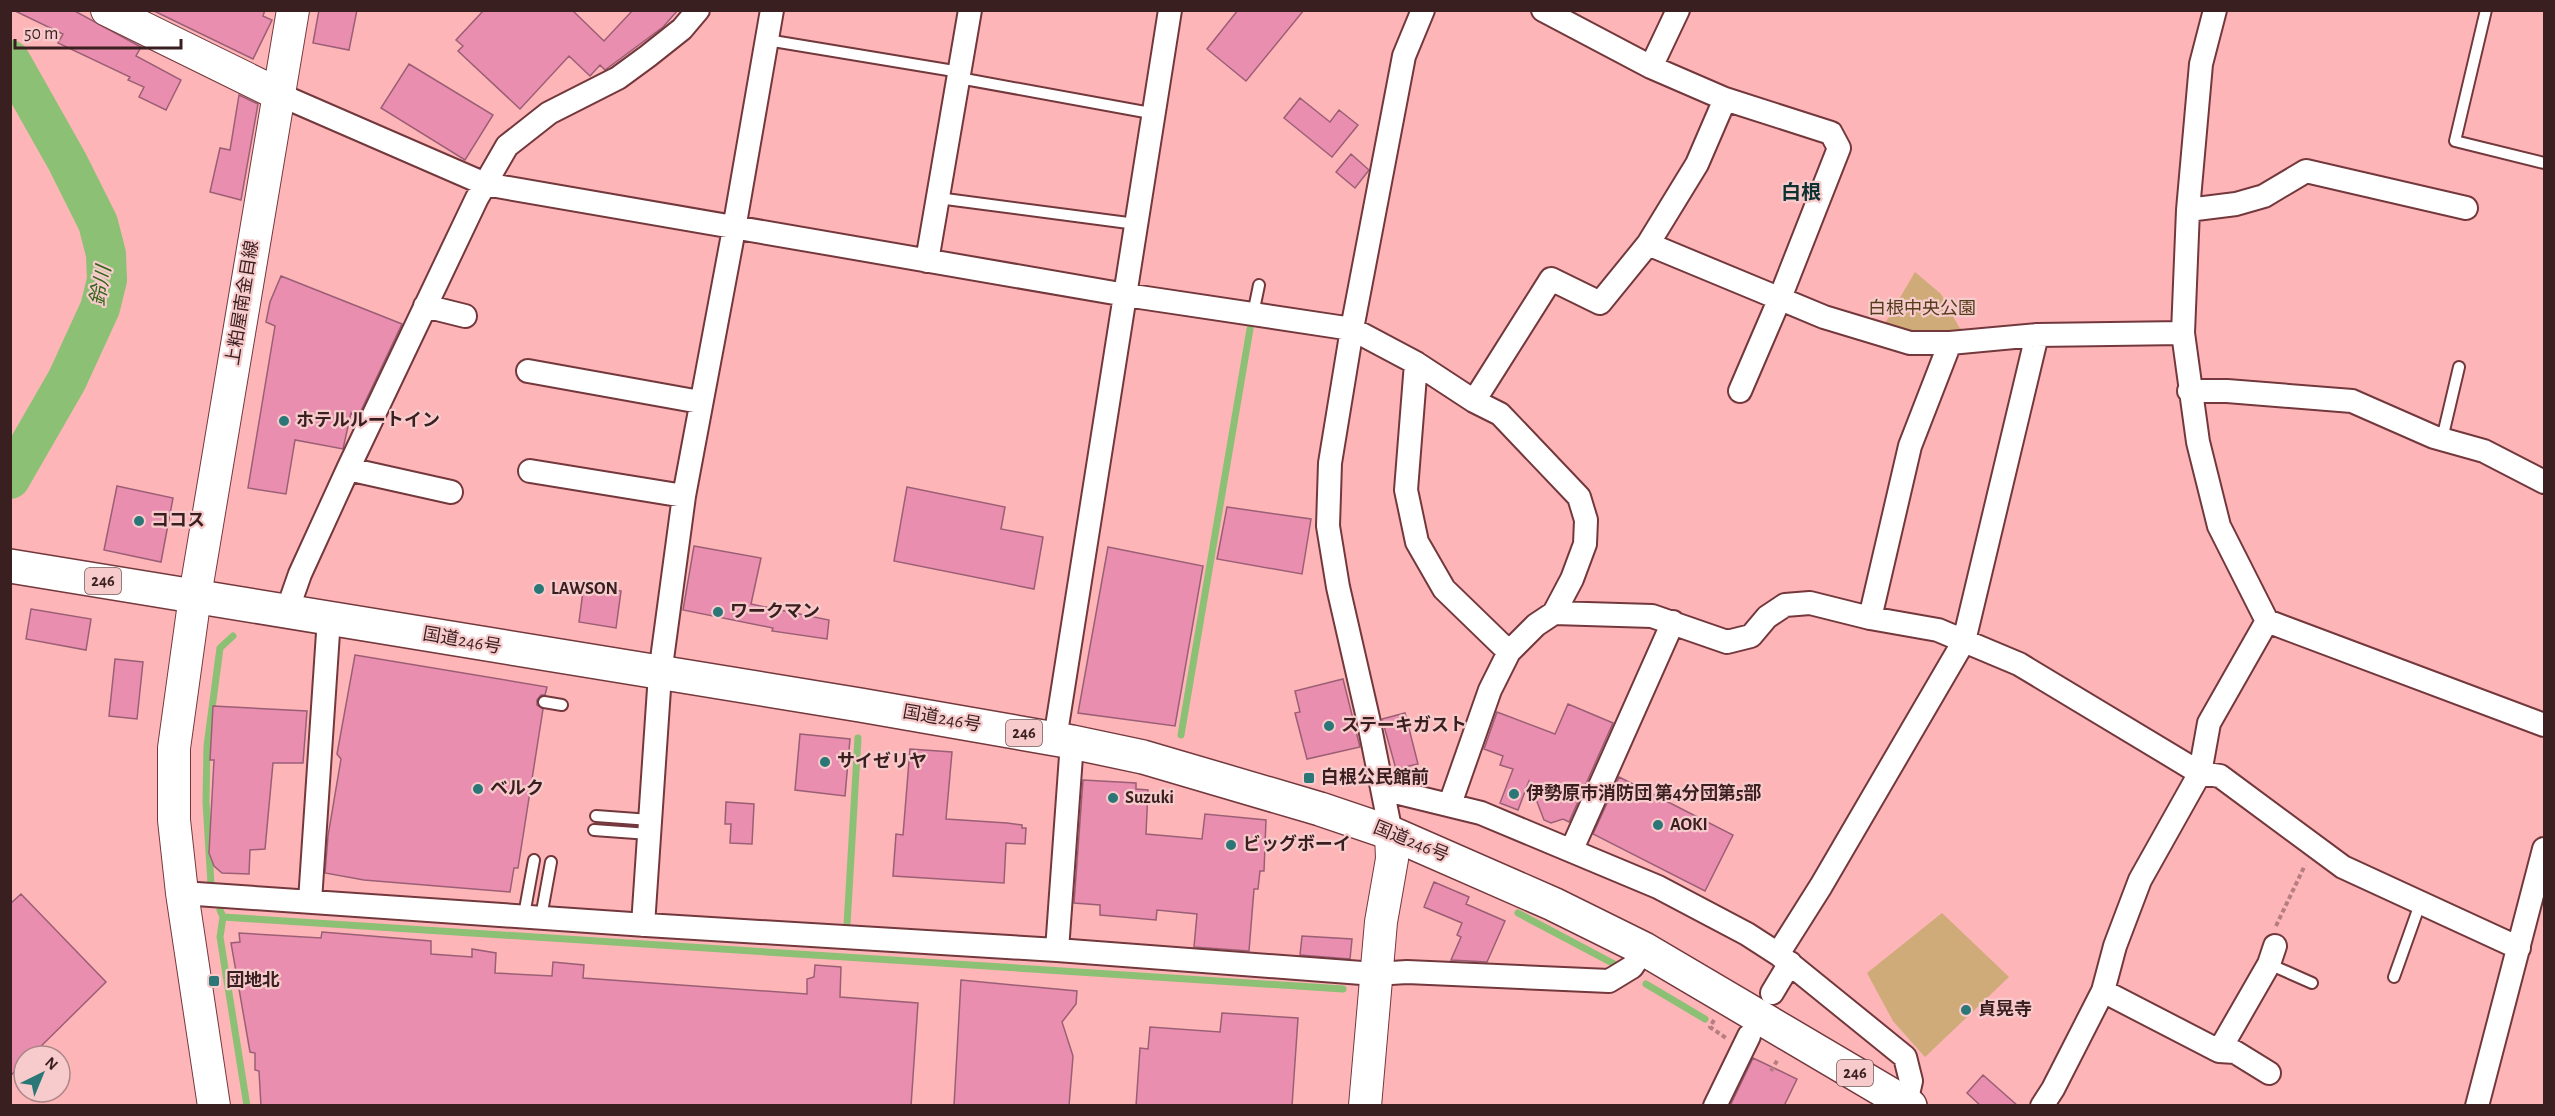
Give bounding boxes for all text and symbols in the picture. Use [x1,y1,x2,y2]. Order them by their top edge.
scale bar [15,12,182,50]
text: 50 m [24,25,58,43]
district label: 白根 [1781,181,1821,203]
street label: 上粕屋南金目線 [222,239,262,367]
water label: 鈴川 [87,262,115,307]
park label: 白根中央公園 [1868,298,1976,318]
place label: ホテルルートイン [296,411,440,430]
marker: ホテルルートイン [277,414,291,428]
place label: ココス [151,512,205,530]
marker: ココス [132,514,146,528]
road number: 246 [85,568,121,594]
place label: LAWSON [551,580,618,598]
marker: LAWSON [532,582,546,596]
place label: ワークマン [730,602,820,621]
marker: ワークマン [711,605,725,619]
street label: 国道246号 [421,623,503,657]
street label: 国道246号 [901,701,983,735]
place label: ステーキガスト [1341,715,1467,735]
marker: ステーキガスト [1322,719,1336,733]
road number: 246 [1006,720,1042,746]
place label: サイゼリヤ [837,751,927,771]
marker: サイゼリヤ [818,755,832,769]
place label: 白根公民館前 [1321,767,1429,787]
marker: 白根公民館前 [1302,771,1316,785]
place label: ベルク [490,779,544,798]
marker: ベルク [471,782,485,796]
place label: 伊勢原市消防団 第4分団第5部 [1526,783,1762,803]
marker: 伊勢原市消防団 第4分団第5部 [1507,787,1521,801]
place label: Suzuki [1125,789,1174,807]
marker: Suzuki [1106,791,1120,805]
place label: AOKI [1670,816,1708,834]
street label: 国道246号 [1371,817,1452,865]
marker: AOKI [1651,818,1665,832]
place label: ビッグボーイ [1243,834,1351,854]
marker: ビッグボーイ [1224,838,1238,852]
place label: 団地北 [226,971,280,990]
marker: 団地北 [207,974,221,988]
place label: 貞晃寺 [1978,1000,2032,1019]
marker: 貞晃寺 [1959,1003,1973,1017]
north arrow [12,1044,72,1104]
text: N [42,1054,61,1073]
road number: 246 [1837,1060,1873,1086]

